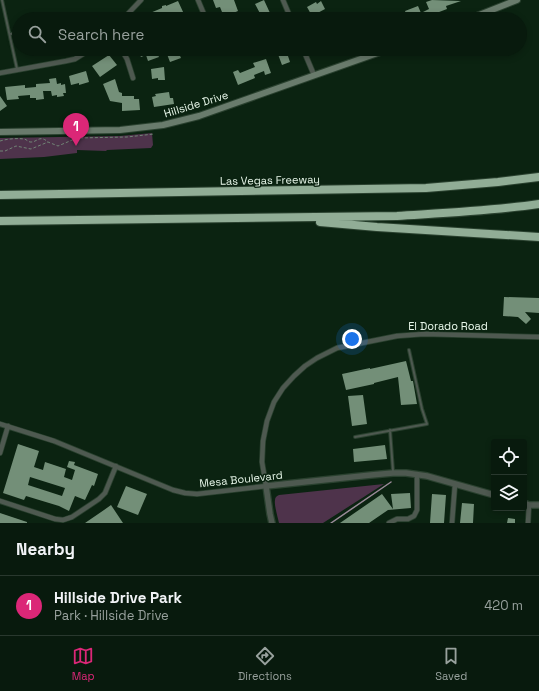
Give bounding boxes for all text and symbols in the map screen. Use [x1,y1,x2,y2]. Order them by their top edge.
search box [12,12,527,56]
icon: search [26,23,48,45]
text: Search here [58,25,144,44]
street label: Hillside Drive [162,88,230,120]
pin: 1 [63,113,89,146]
street label: Las Vegas Freeway [220,172,320,188]
street label: El Dorado Road [408,319,488,333]
your location [342,329,362,349]
map controls [491,439,527,511]
button: locate [491,439,527,475]
street label: Mesa Boulevard [199,468,283,490]
button: layers [491,475,527,511]
text: Nearby [16,538,75,560]
text: Hillside Drive Park [54,588,182,607]
text: 1 [26,597,32,614]
text: 420 m [484,597,523,614]
text: Park · Hillside Drive [54,607,169,624]
tab: Map [72,645,95,683]
tab: Directions [238,645,292,683]
tab: Saved [435,645,467,683]

